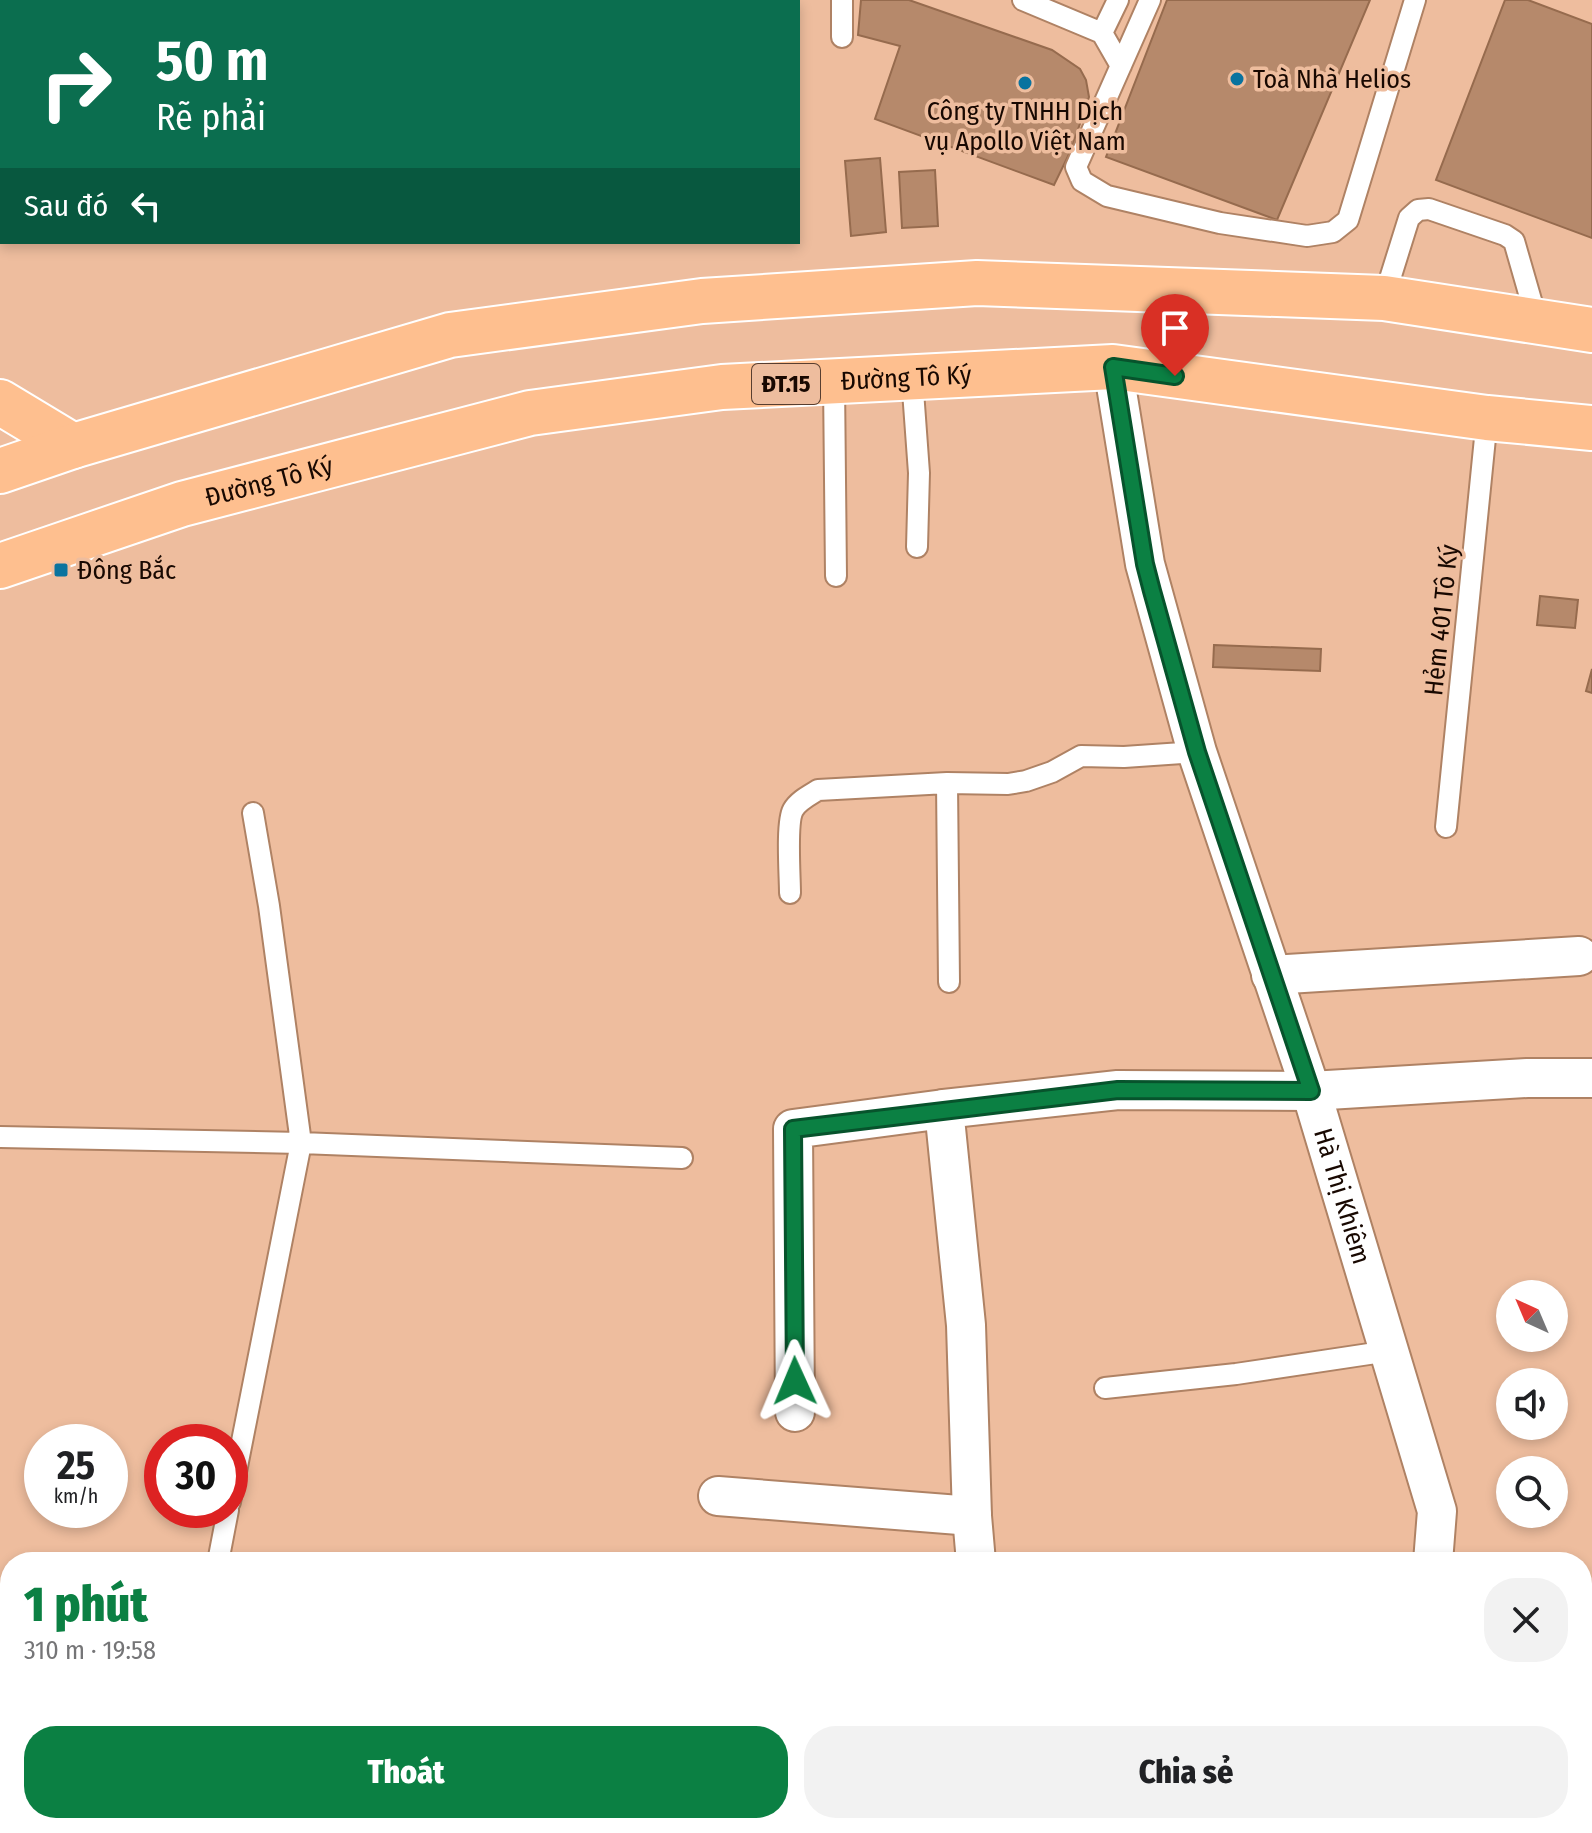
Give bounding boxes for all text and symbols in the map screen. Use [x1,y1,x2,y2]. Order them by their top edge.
text: 50 m [156,28,268,95]
icon: right [24,32,128,136]
place label: Toà Nhà Helios [1253,64,1411,95]
marker: Toà Nhà Helios [1228,70,1246,88]
marker: Công ty TNHH Dịch vụ Apollo Việt Nam [1016,74,1034,92]
text: Rẽ phải [156,96,266,140]
place label: Công ty TNHH Dịch vụ Apollo Việt Nam [924,96,1126,157]
icon: left [124,184,168,228]
text: Sau đó [24,188,108,224]
pin [1141,294,1209,376]
icon: arrive [1153,306,1197,350]
street label: Đường Tô Ký [840,359,973,397]
road number: ĐT.15 [752,364,820,404]
street label: Đường Tô Ký [202,450,337,513]
street label: Hẻm 401 Tô Ký [1418,542,1465,697]
place label: Đông Bắc [77,554,176,586]
marker: Đông Bắc [52,561,70,579]
street label: Hà Thị Khiêm [1307,1125,1377,1268]
north arrow [1496,1280,1568,1352]
map controls [1496,1280,1568,1528]
position arrow [753,1339,837,1423]
button: sound [1496,1368,1568,1440]
speed limit sign: 30 [144,1424,248,1528]
text: 25 [57,1442,95,1490]
button: search [1496,1456,1568,1528]
text: km/h [54,1484,98,1508]
text: 1 phút [24,1576,148,1634]
button: close [1484,1578,1568,1662]
text: 310 m · 19:58 [24,1635,156,1666]
button: Thoát [24,1726,788,1818]
button: Chia sẻ [804,1726,1568,1818]

